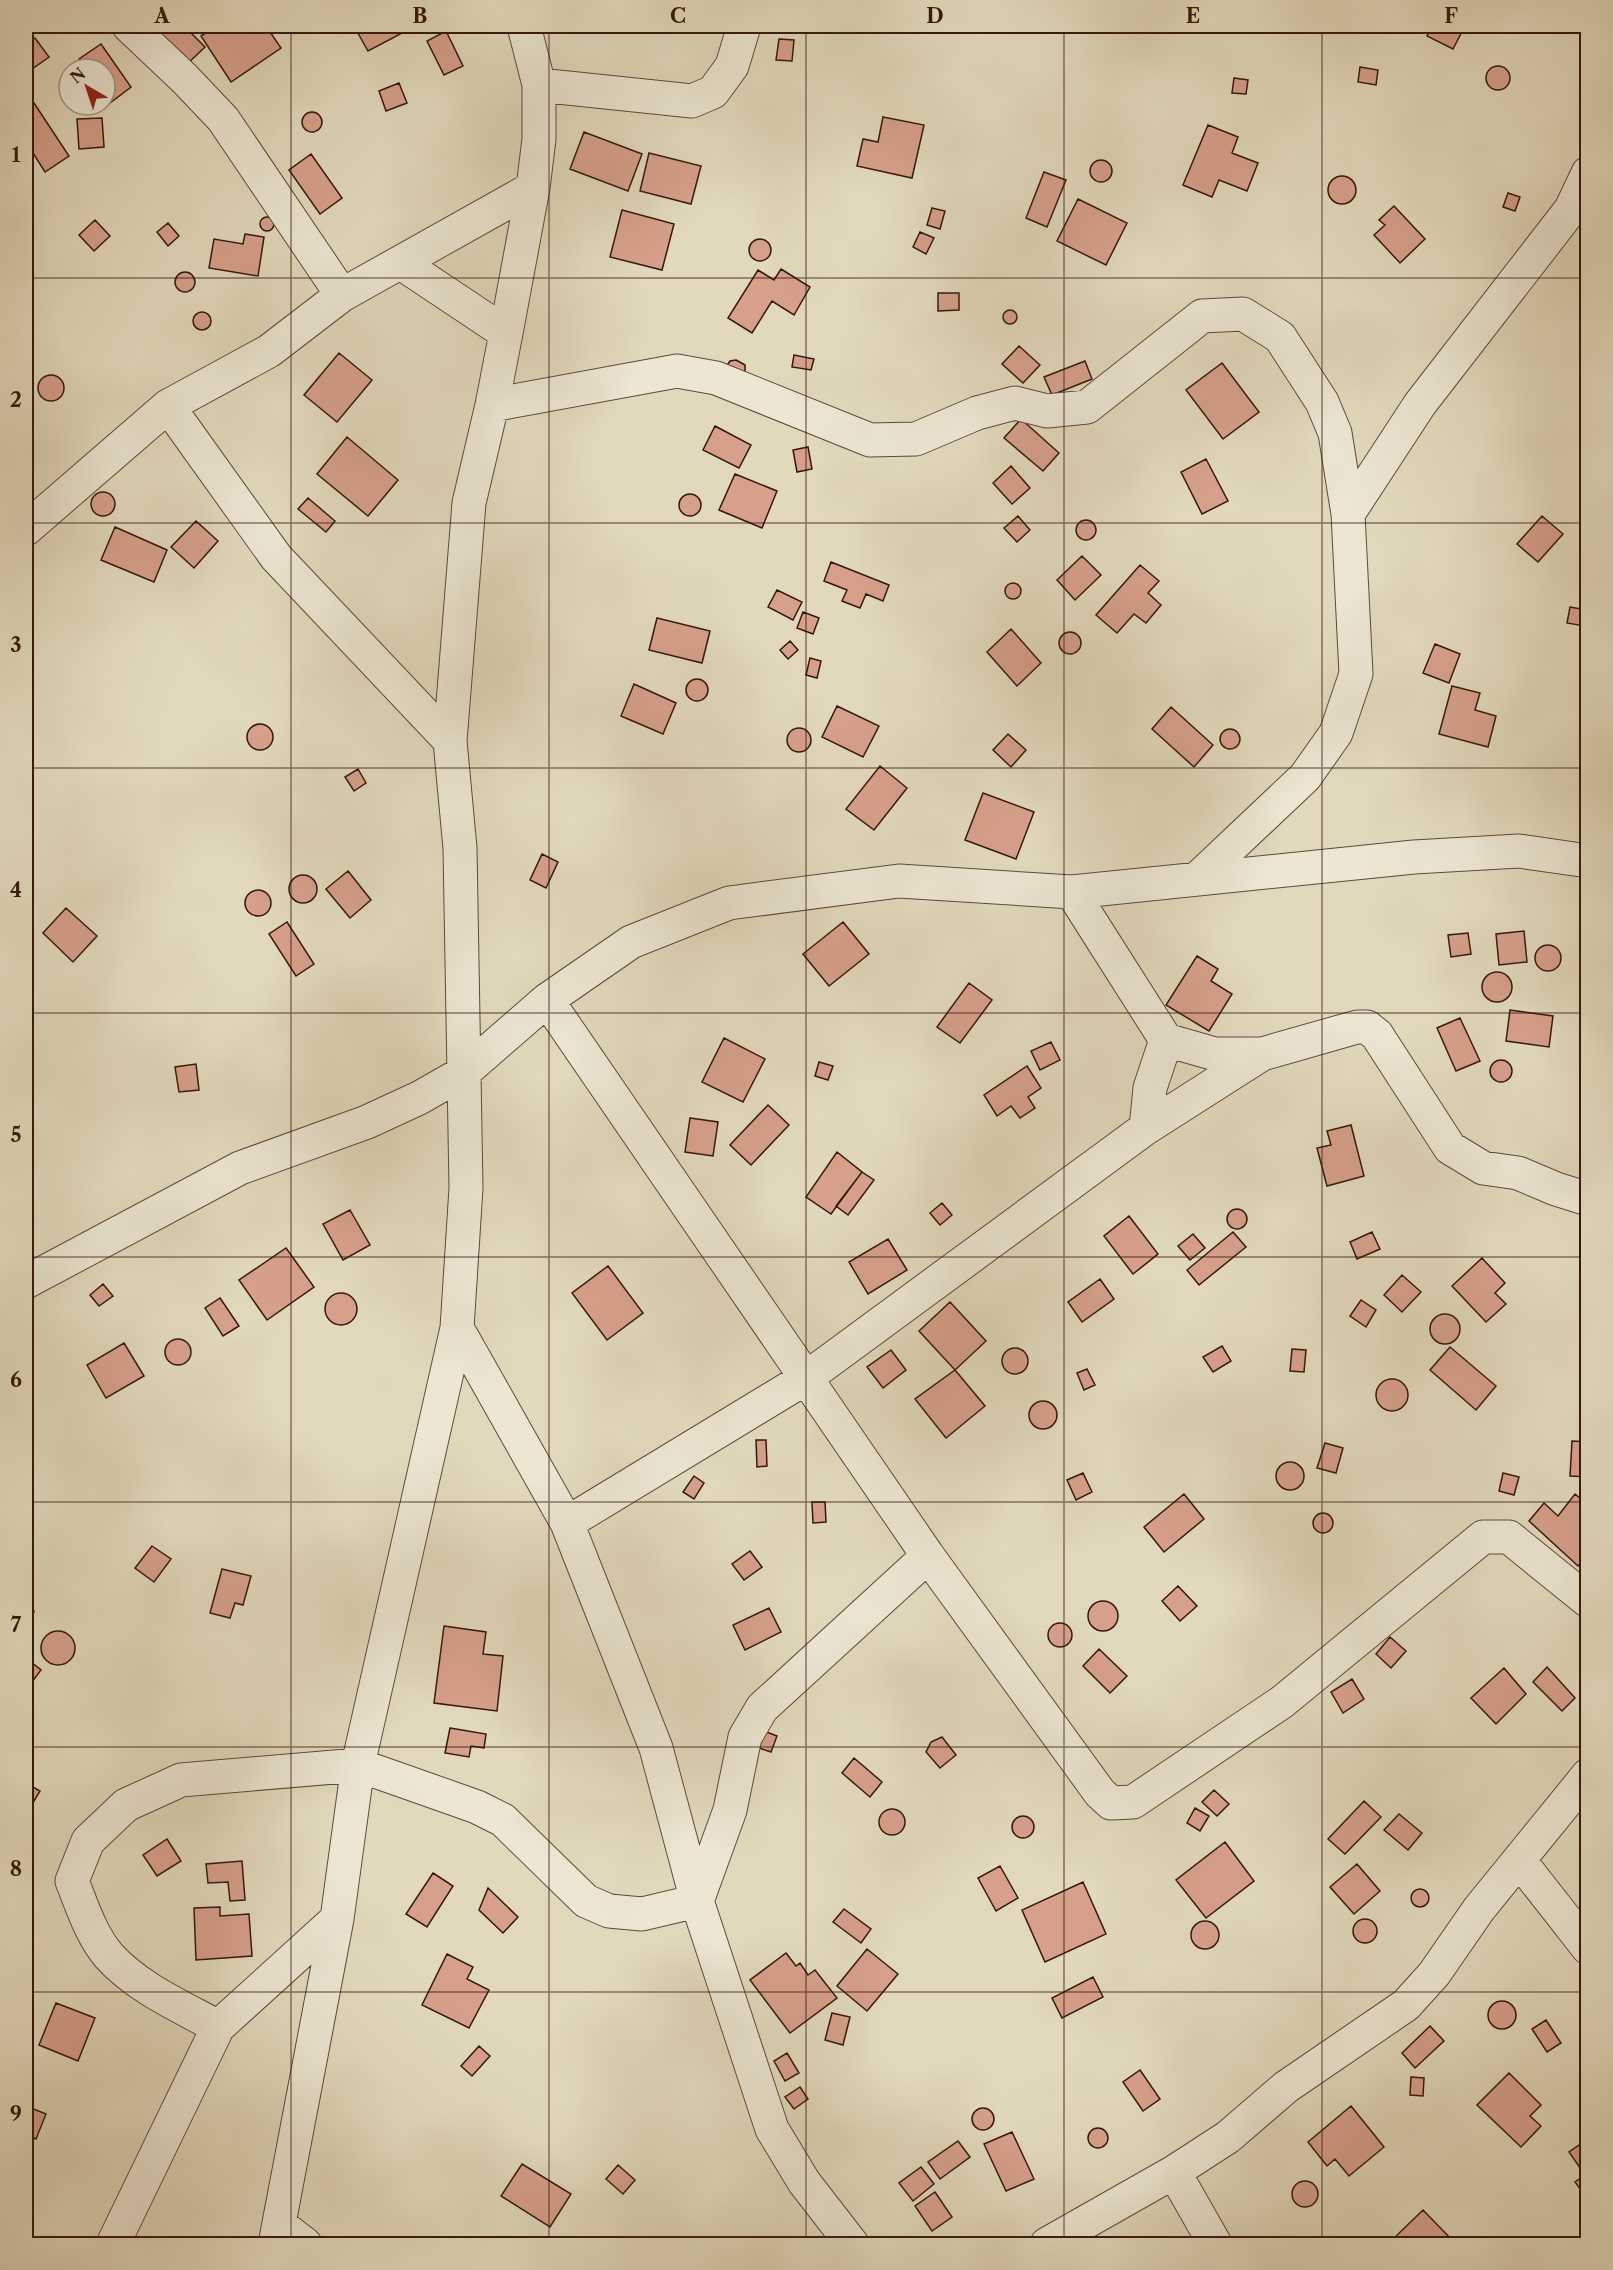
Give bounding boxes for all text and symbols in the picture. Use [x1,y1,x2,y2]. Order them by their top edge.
text: A [153,4,170,28]
text: B [413,4,428,28]
text: C [670,4,686,28]
text: D [926,4,944,28]
text: E [1186,4,1200,28]
text: F [1444,4,1458,28]
north arrow [57,57,117,117]
text: N [66,63,89,87]
text: 1 [12,143,21,167]
text: 2 [10,388,22,412]
text: 3 [10,633,22,657]
text: 4 [10,878,22,902]
text: 5 [10,1123,22,1147]
text: 6 [10,1368,22,1392]
text: 7 [11,1613,22,1637]
text: 8 [10,1857,22,1881]
text: 9 [10,2102,22,2126]

